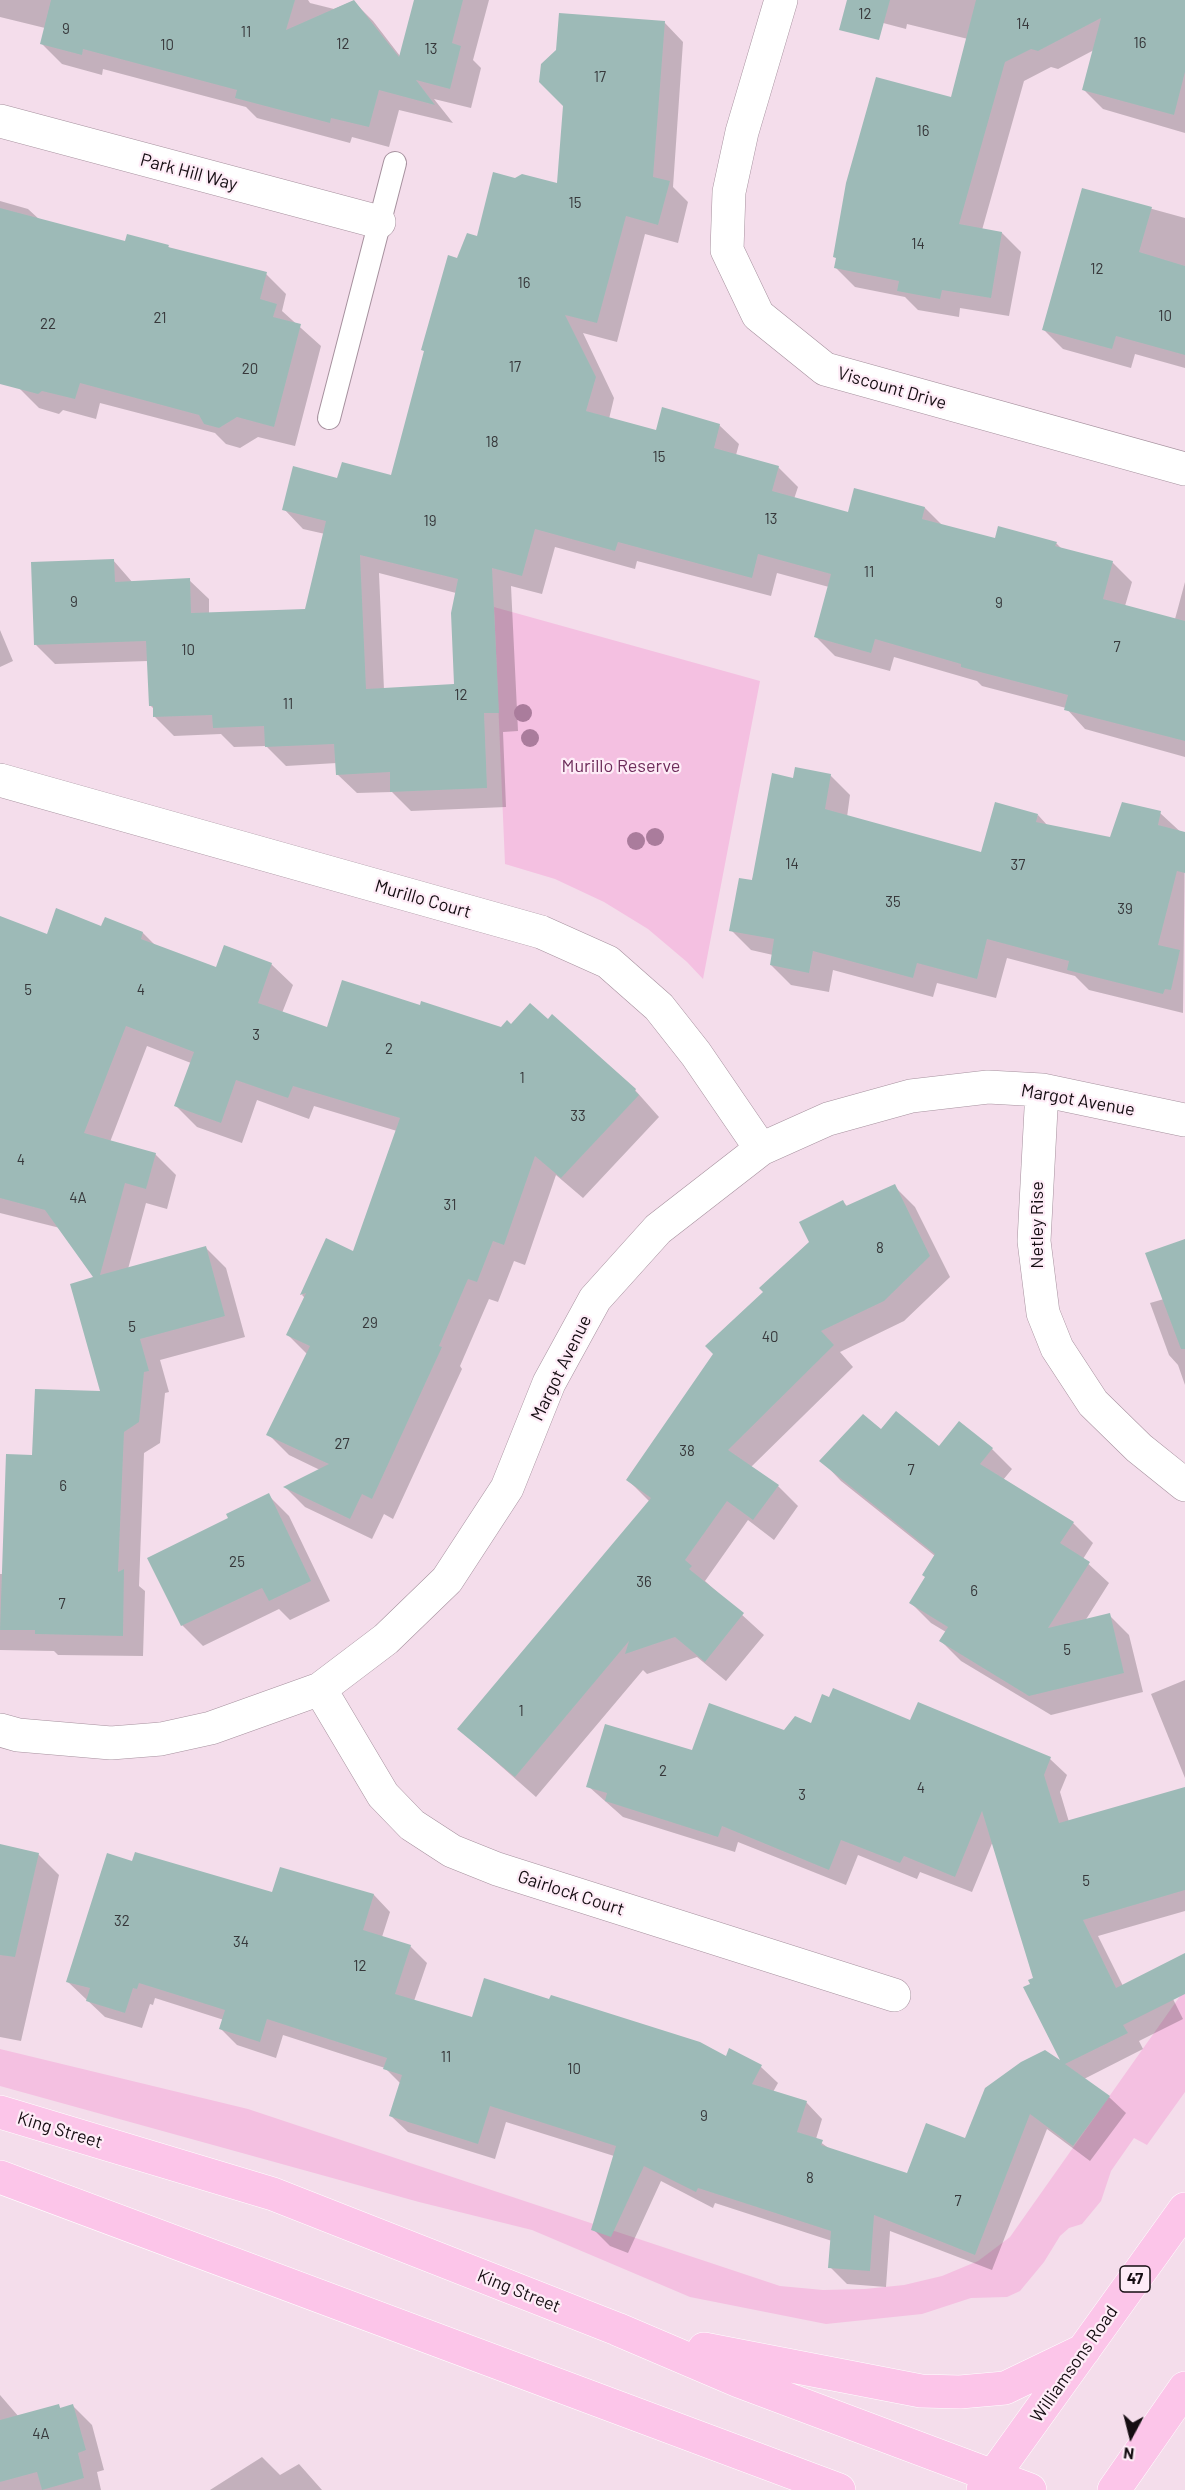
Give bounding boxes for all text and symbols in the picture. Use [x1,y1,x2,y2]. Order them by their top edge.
house number: 12 [858,5,872,23]
house number: 14 [1016,15,1030,33]
house number: 9 [62,20,70,38]
house number: 11 [241,23,251,41]
house number: 16 [1134,34,1146,52]
house number: 12 [336,35,350,53]
house number: 10 [160,36,174,54]
house number: 13 [425,40,437,58]
house number: 17 [594,68,606,86]
house number: 16 [917,122,929,140]
street label: Park Hill Way [138,149,240,195]
house number: 15 [569,194,581,212]
house number: 14 [911,235,925,253]
house number: 12 [1090,260,1104,278]
house number: 16 [518,274,530,292]
house number: 10 [1158,307,1172,325]
house number: 21 [153,309,167,327]
house number: 22 [40,315,56,333]
house number: 17 [509,358,521,376]
house number: 20 [242,360,258,378]
street label: Viscount Drive [835,362,949,414]
house number: 18 [485,433,499,451]
house number: 15 [653,448,665,466]
house number: 13 [765,510,777,528]
house number: 19 [423,512,437,530]
house number: 11 [864,563,874,581]
house number: 9 [70,593,78,611]
house number: 9 [995,594,1003,612]
house number: 7 [1113,638,1121,656]
house number: 10 [181,641,195,659]
house number: 12 [454,686,468,704]
house number: 11 [283,695,293,713]
park label: Murillo Reserve [562,755,680,777]
house number: 14 [785,855,799,873]
house number: 37 [1011,856,1025,874]
street label: Murillo Court [372,875,474,923]
house number: 35 [885,893,901,911]
house number: 39 [1117,900,1133,918]
house number: 5 [24,981,32,999]
house number: 4 [137,981,145,999]
house number: 3 [252,1026,260,1044]
house number: 2 [385,1040,393,1058]
house number: 1 [519,1069,525,1087]
street label: Margot Avenue [1019,1079,1137,1121]
house number: 33 [570,1107,586,1125]
house number: 4 [17,1151,25,1169]
street label: Netley Rise [1026,1181,1048,1269]
house number: 4A [69,1189,87,1207]
house number: 31 [444,1196,456,1214]
house number: 8 [876,1239,884,1257]
street label: Margot Avenue [526,1312,596,1424]
house number: 29 [362,1314,378,1332]
house number: 5 [128,1318,136,1336]
house number: 40 [762,1328,778,1346]
house number: 27 [334,1435,350,1453]
house number: 38 [679,1442,695,1460]
house number: 7 [907,1461,915,1479]
house number: 6 [59,1477,67,1495]
house number: 25 [229,1553,245,1571]
house number: 36 [636,1573,652,1591]
house number: 6 [970,1582,978,1600]
house number: 7 [58,1595,66,1613]
house number: 5 [1063,1641,1071,1659]
house number: 1 [518,1702,524,1720]
house number: 2 [659,1762,667,1780]
house number: 4 [917,1779,925,1797]
house number: 3 [798,1786,806,1804]
street label: Gairlock Court [515,1866,627,1920]
house number: 5 [1082,1872,1090,1890]
house number: 32 [114,1912,130,1930]
house number: 34 [233,1933,249,1951]
house number: 12 [353,1957,367,1975]
house number: 11 [441,2048,451,2066]
house number: 10 [567,2060,581,2078]
street label: King Street [15,2107,105,2153]
house number: 9 [700,2107,708,2125]
house number: 8 [806,2169,814,2187]
house number: 7 [954,2192,962,2210]
street label: King Street [474,2265,564,2317]
road number: 47 [1120,2266,1150,2292]
street label: Williamsons Road [1026,2301,1122,2427]
north arrow [1101,2406,1161,2466]
house number: 4A [32,2425,50,2443]
text: N [1122,2444,1135,2464]

